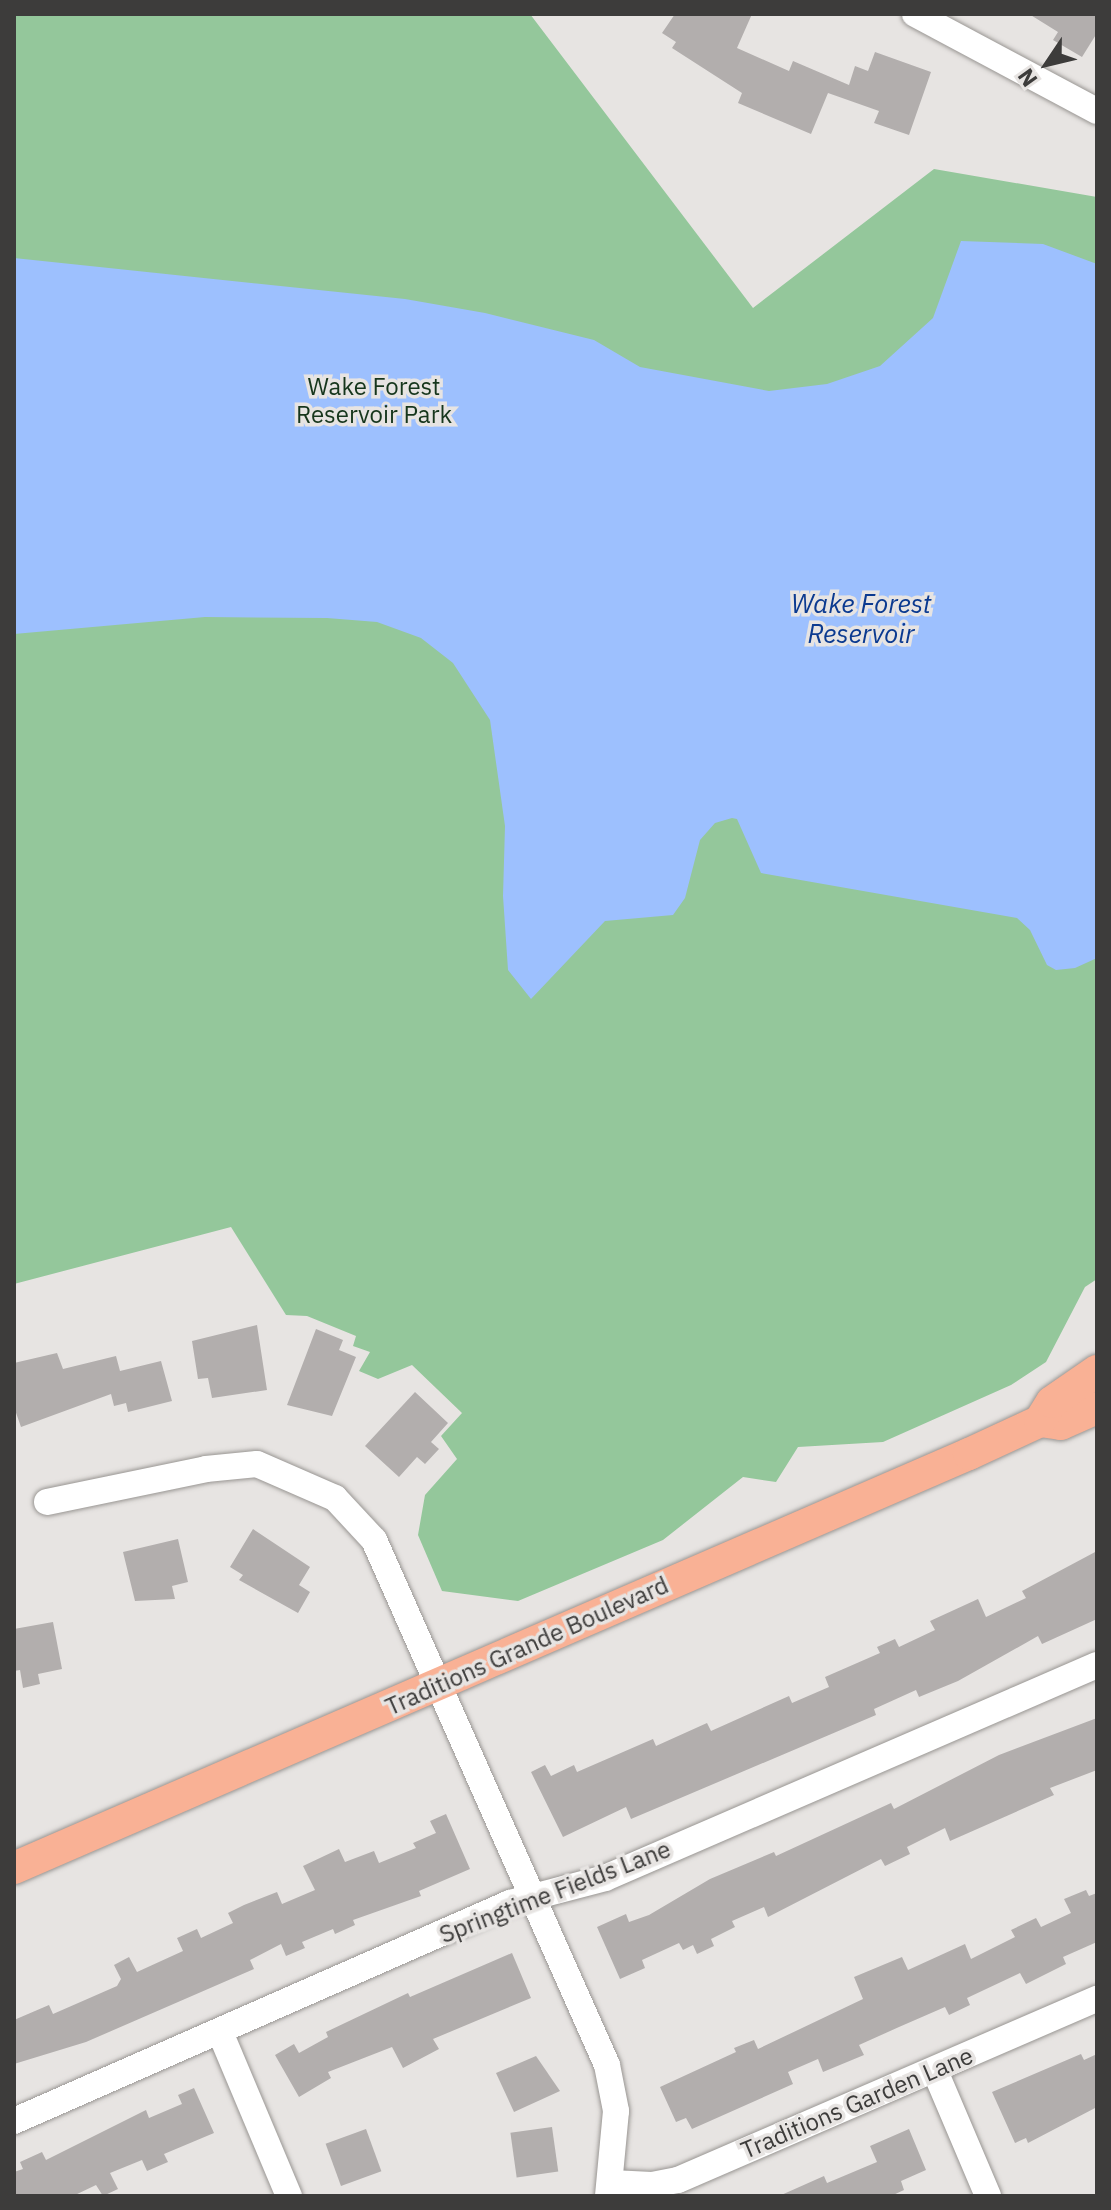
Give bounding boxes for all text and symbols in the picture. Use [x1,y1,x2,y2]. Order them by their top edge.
north arrow [1007,24,1087,104]
text: N [1010,63,1043,93]
park label: Wake Forest Reservoir Park [296,373,452,429]
water label: Wake Forest Reservoir [791,588,931,650]
street label: Traditions Grande Boulevard [381,1570,673,1722]
street label: Springtime Fields Lane [435,1835,675,1949]
street label: Traditions Garden Lane [737,2041,977,2165]

